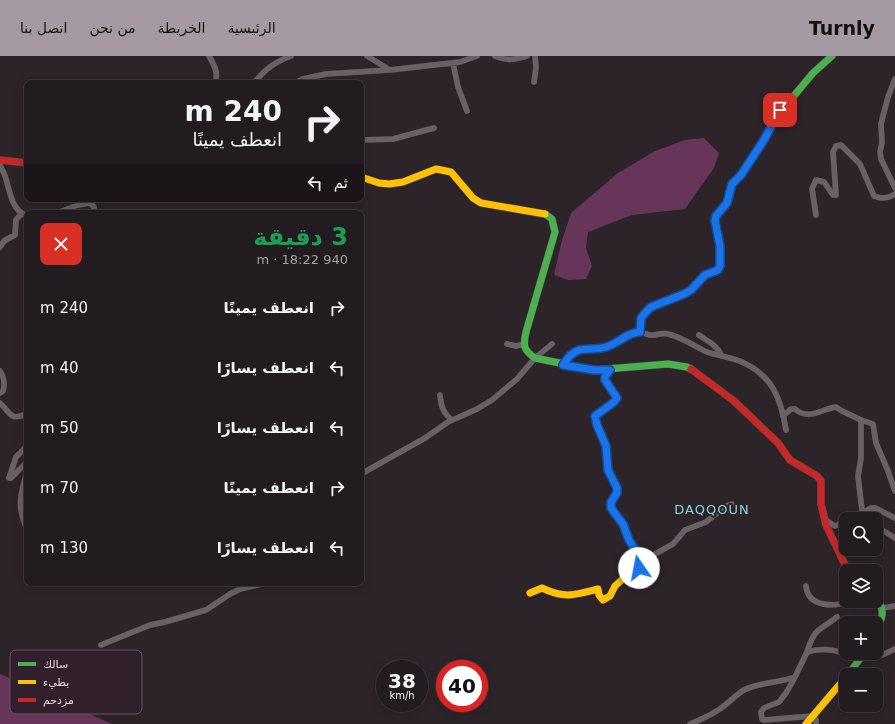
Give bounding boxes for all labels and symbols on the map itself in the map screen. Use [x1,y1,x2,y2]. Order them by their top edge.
pin [763,93,797,127]
district label: DAQQOUN [674,502,750,517]
position arrow [618,547,660,589]
legend [10,650,142,714]
text: سالك [43,658,68,671]
speed limit sign: 40 [436,660,488,712]
text: بطيء [43,676,69,689]
text: مزدحم [43,694,74,707]

